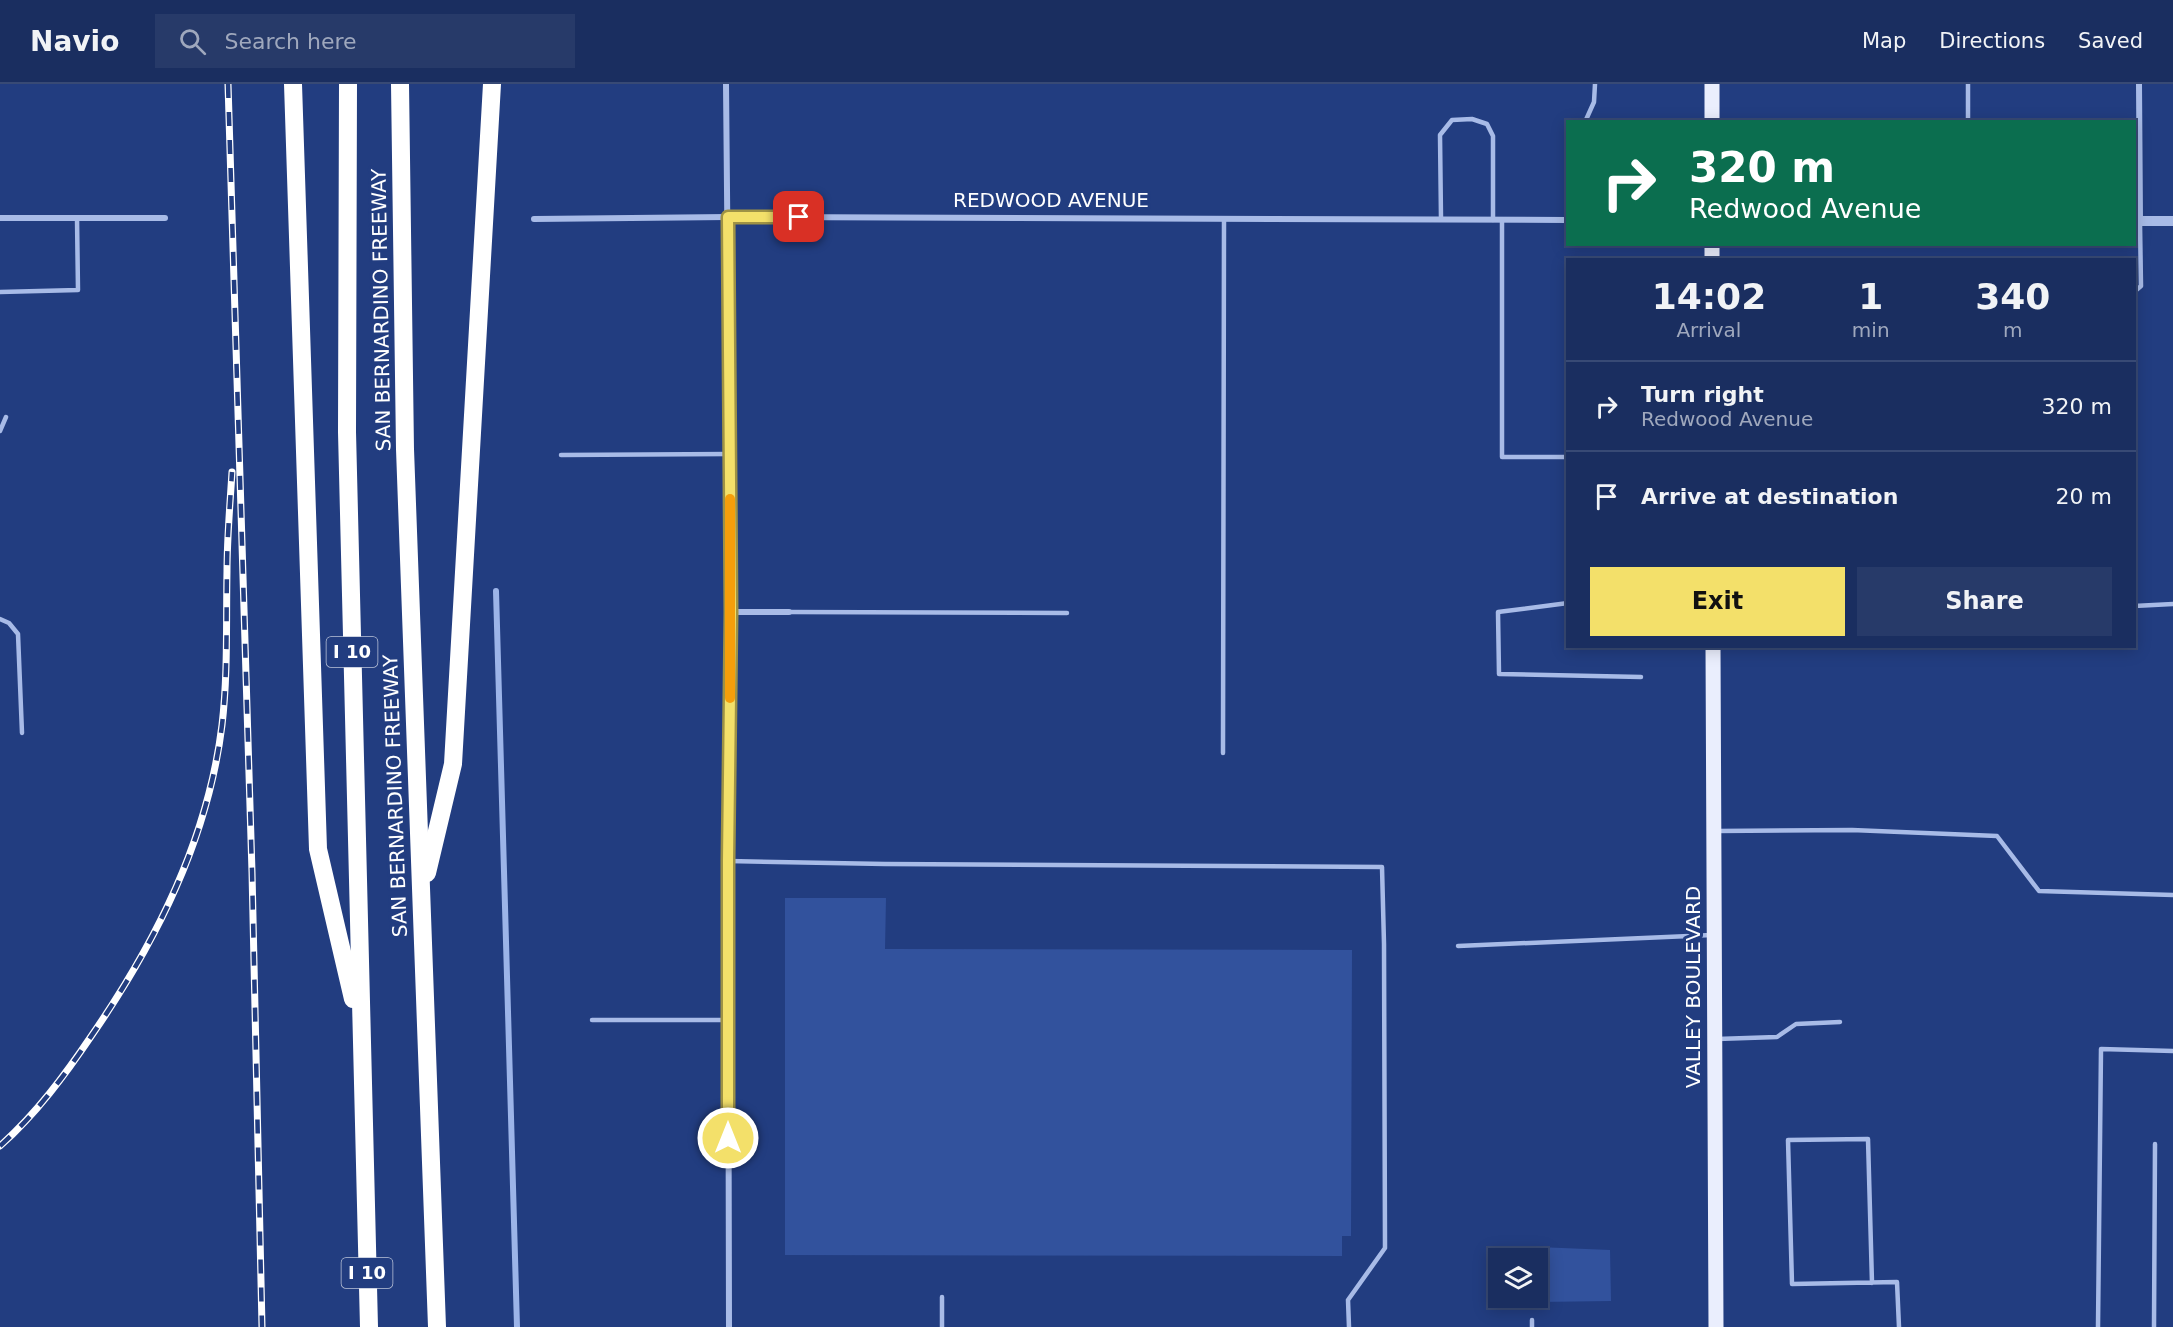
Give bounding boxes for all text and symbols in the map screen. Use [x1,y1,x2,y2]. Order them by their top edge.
search box [155,14,575,68]
text: Navio [30,25,119,58]
icon: search [176,25,209,58]
text: Search here [224,29,357,54]
text: Map [1862,29,1906,53]
text: Directions [1939,29,2045,53]
text: Saved [2078,29,2143,53]
text: 320 m [1689,143,1835,192]
icon: right [1590,144,1668,222]
street label: SAN BERNARDINO FREEWAY [367,168,395,452]
street label: REDWOOD AVENUE [953,188,1149,212]
pin [773,191,824,242]
text: Redwood Avenue [1689,193,1921,224]
icon: arrive [782,200,815,233]
text: 14:02 [1652,276,1766,317]
text: 1 [1858,276,1883,317]
text: 340 [1975,276,2050,317]
text: Arrival [1676,318,1741,342]
text: min [1852,318,1890,342]
text: m [2003,318,2023,342]
text: Turn right [1641,382,1764,407]
icon: right [1590,390,1623,423]
text: 320 m [2042,394,2112,419]
text: Redwood Avenue [1641,407,1813,431]
icon: arrive [1590,480,1623,513]
text: Arrive at destination [1641,484,1898,509]
text: 20 m [2056,484,2112,509]
button: Exit [1590,567,1845,636]
button: Share [1857,567,2112,636]
road number: I 10 [326,637,378,667]
street label: SAN BERNARDINO FREEWAY [378,653,412,938]
street label: VALLEY BOULEVARD [1681,886,1705,1088]
position arrow [696,1106,760,1170]
map controls [1488,1248,1548,1308]
button: layers [1488,1248,1548,1308]
road number: I 10 [342,1258,392,1288]

